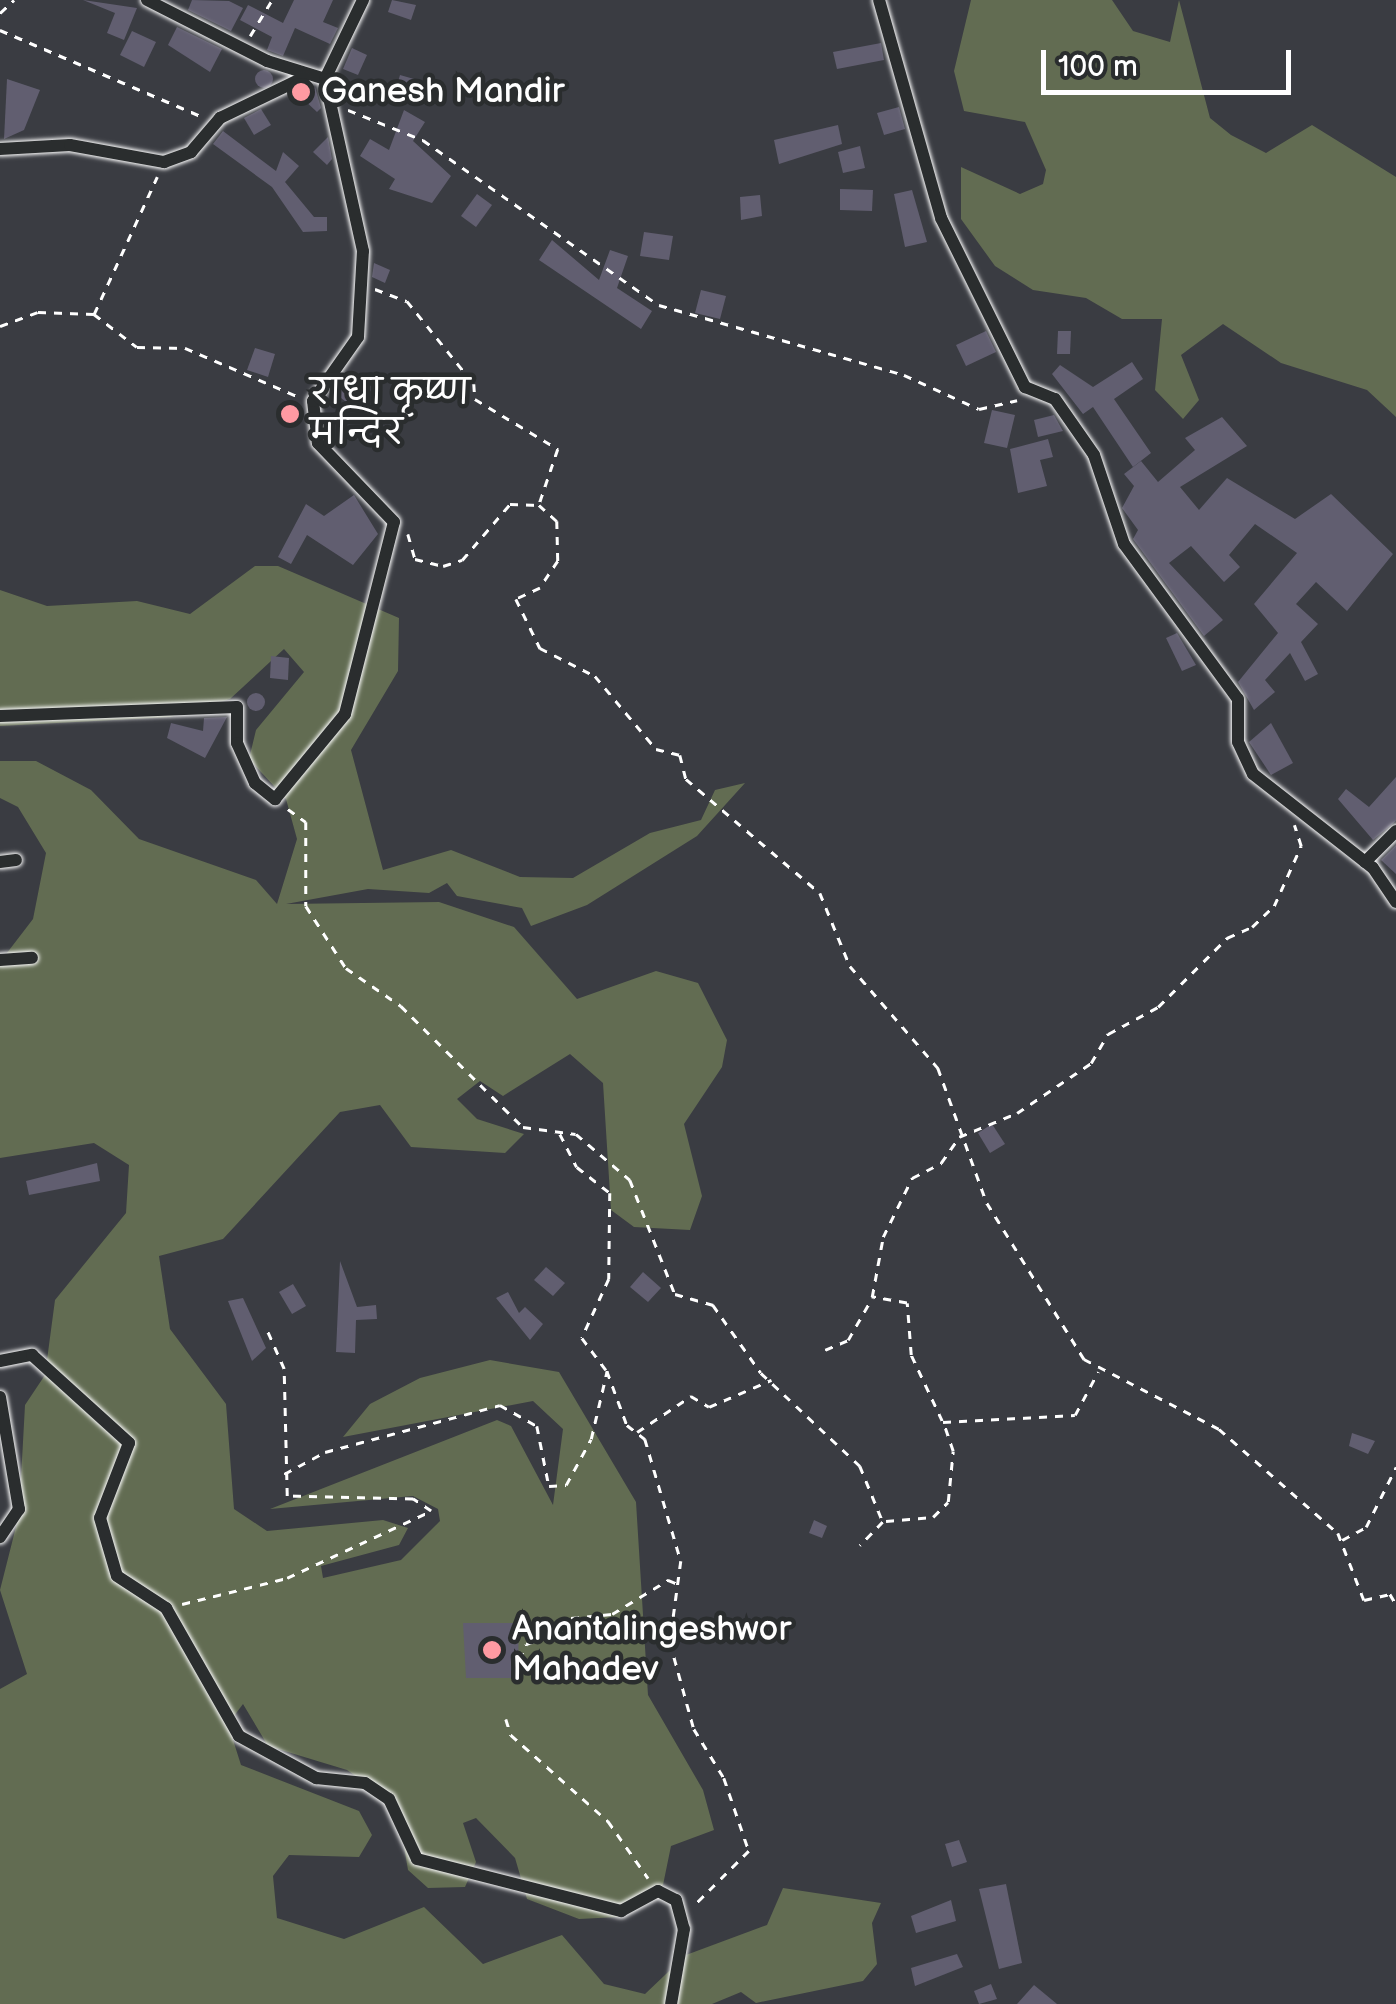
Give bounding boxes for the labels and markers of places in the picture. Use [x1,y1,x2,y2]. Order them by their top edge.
place label: Ganesh Mandir [321,71,564,113]
marker: Ganesh Mandir [290,81,312,103]
place label: राधा कृष्ण मन्दिर [310,373,470,455]
marker: राधा कृष्ण मन्दिर [279,403,301,425]
place label: Anantalingeshwor Mahadev [512,1609,791,1691]
marker: Anantalingeshwor Mahadev [481,1639,503,1661]

